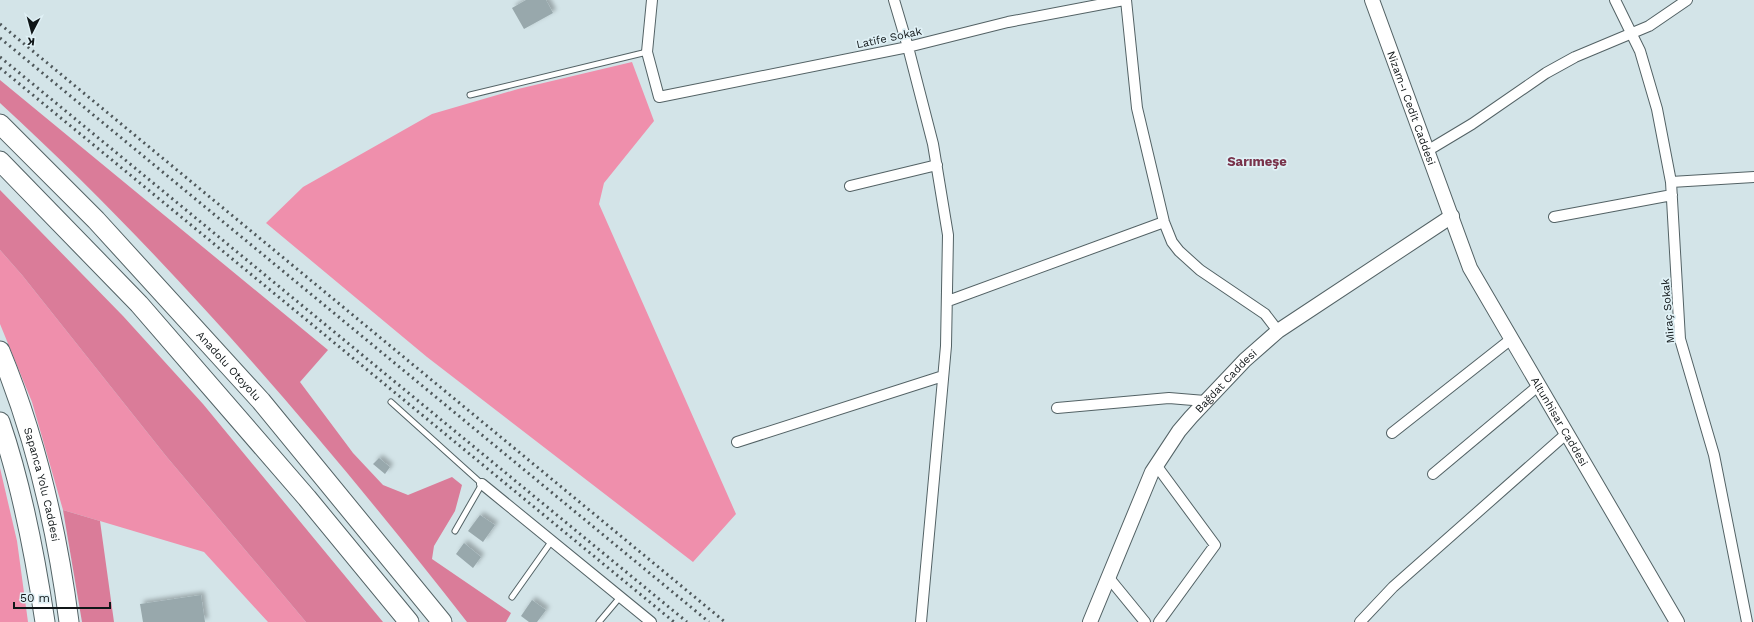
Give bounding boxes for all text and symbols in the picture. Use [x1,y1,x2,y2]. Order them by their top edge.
north arrow [12,12,52,52]
street label: Latife Sokak [855,25,923,51]
text: K [26,35,35,48]
street label: Nizam-ı Cedit Caddesi [1385,49,1438,167]
district label: Sarımeşe [1227,154,1287,169]
street label: Miraç Sokak [1659,278,1677,344]
street label: Anadolu Otoyolu [194,328,264,403]
street label: Bağdat Caddesi [1192,346,1259,415]
street label: Altunhisar Caddesi [1529,374,1591,468]
street label: Sapanca Yolu Caddesi [21,426,62,543]
scale bar [14,584,110,610]
text: 50 m [20,591,50,605]

